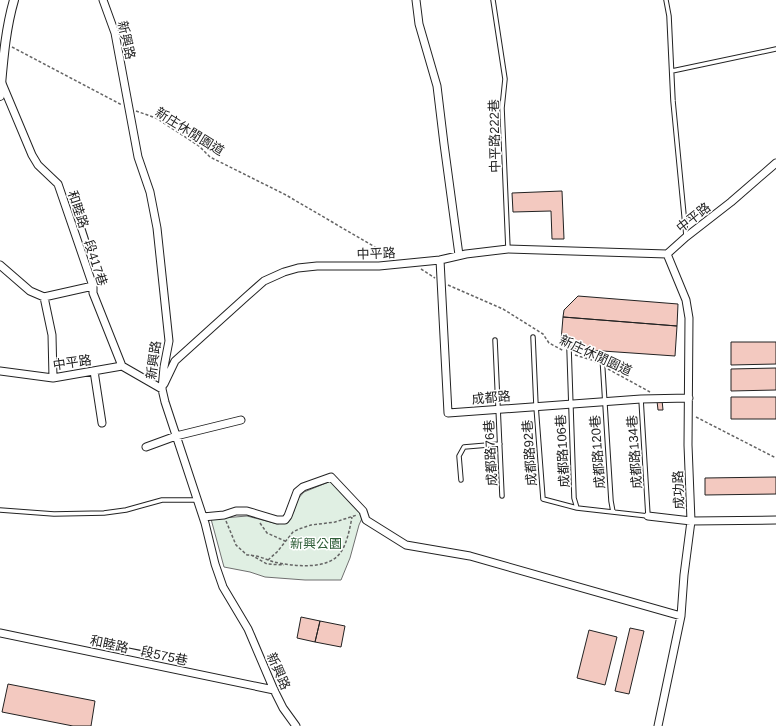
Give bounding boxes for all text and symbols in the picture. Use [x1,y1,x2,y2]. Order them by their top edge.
street label: 新興路 [115,19,138,61]
street label: 中平路222巷 [486,99,503,173]
street label: 新庄休閒園道 [153,104,227,158]
street label: 和睦路一段417巷 [65,188,110,288]
street label: 中平路 [673,199,713,235]
street label: 中平路 [356,245,396,262]
street label: 新庄休閒園道 [557,332,634,379]
street label: 新興路 [143,340,164,380]
street label: 中平路 [52,352,92,373]
street label: 成都路 [471,388,511,407]
street label: 成都路106巷 [553,414,572,488]
street label: 成都路120巷 [587,415,608,489]
street label: 成都路134巷 [624,415,645,489]
street label: 成都路76巷 [481,419,500,487]
street label: 成都路92巷 [520,419,539,487]
street label: 成功路 [670,470,687,510]
park label: 新興公園 [290,536,342,551]
street label: 和睦路一段575巷 [89,633,189,668]
street label: 新興路 [264,650,293,692]

